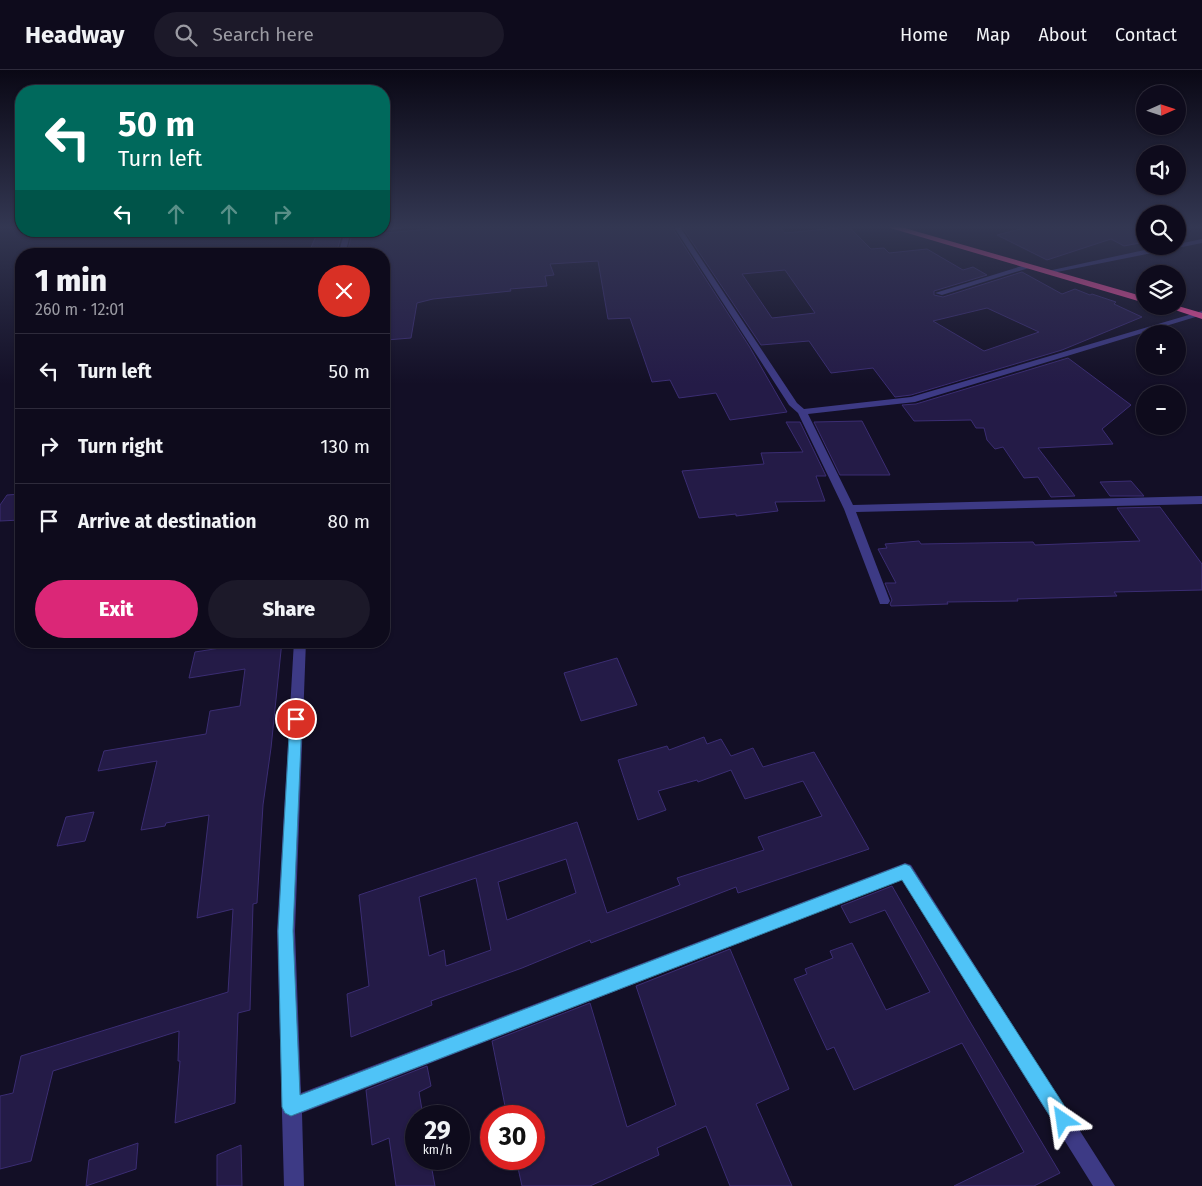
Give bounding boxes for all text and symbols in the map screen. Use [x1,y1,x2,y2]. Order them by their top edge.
search box [154,12,504,57]
text: Headway [25,21,124,49]
icon: search [172,21,200,49]
text: Search here [212,23,314,46]
text: Home [900,24,948,46]
text: Map [976,24,1010,46]
text: About [1038,24,1087,46]
text: Contact [1115,24,1177,46]
north arrow [1136,85,1186,135]
map controls [1136,85,1186,435]
text: 50 m [118,103,195,145]
icon: left [35,105,100,170]
text: Turn left [118,145,202,172]
button: sound [1136,145,1186,195]
icon: left [109,200,137,228]
icon: ahead [162,200,190,228]
icon: ahead [215,200,243,228]
icon: right [268,200,296,228]
button: search [1136,205,1186,255]
text: 1 min [35,263,107,299]
button: close [318,265,370,317]
button: layers [1136,265,1186,315]
text: 260 m · 12:01 [35,300,125,319]
button: + [1136,325,1186,375]
icon: left [35,357,63,385]
text: Turn left [78,360,152,383]
text: 50 m [329,360,370,383]
button: − [1136,385,1186,435]
icon: right [35,432,63,460]
text: Turn right [78,435,163,458]
text: 130 m [320,435,370,458]
icon: arrive [35,507,63,535]
text: Arrive at destination [78,510,257,533]
text: 80 m [328,510,370,533]
button: Exit [35,580,198,638]
button: Share [208,580,370,638]
pin [275,698,317,740]
icon: arrive [282,705,310,733]
position arrow [1036,1093,1088,1145]
speed limit sign: 30 [480,1105,545,1170]
text: 29 [424,1116,451,1146]
text: km/h [423,1143,452,1157]

